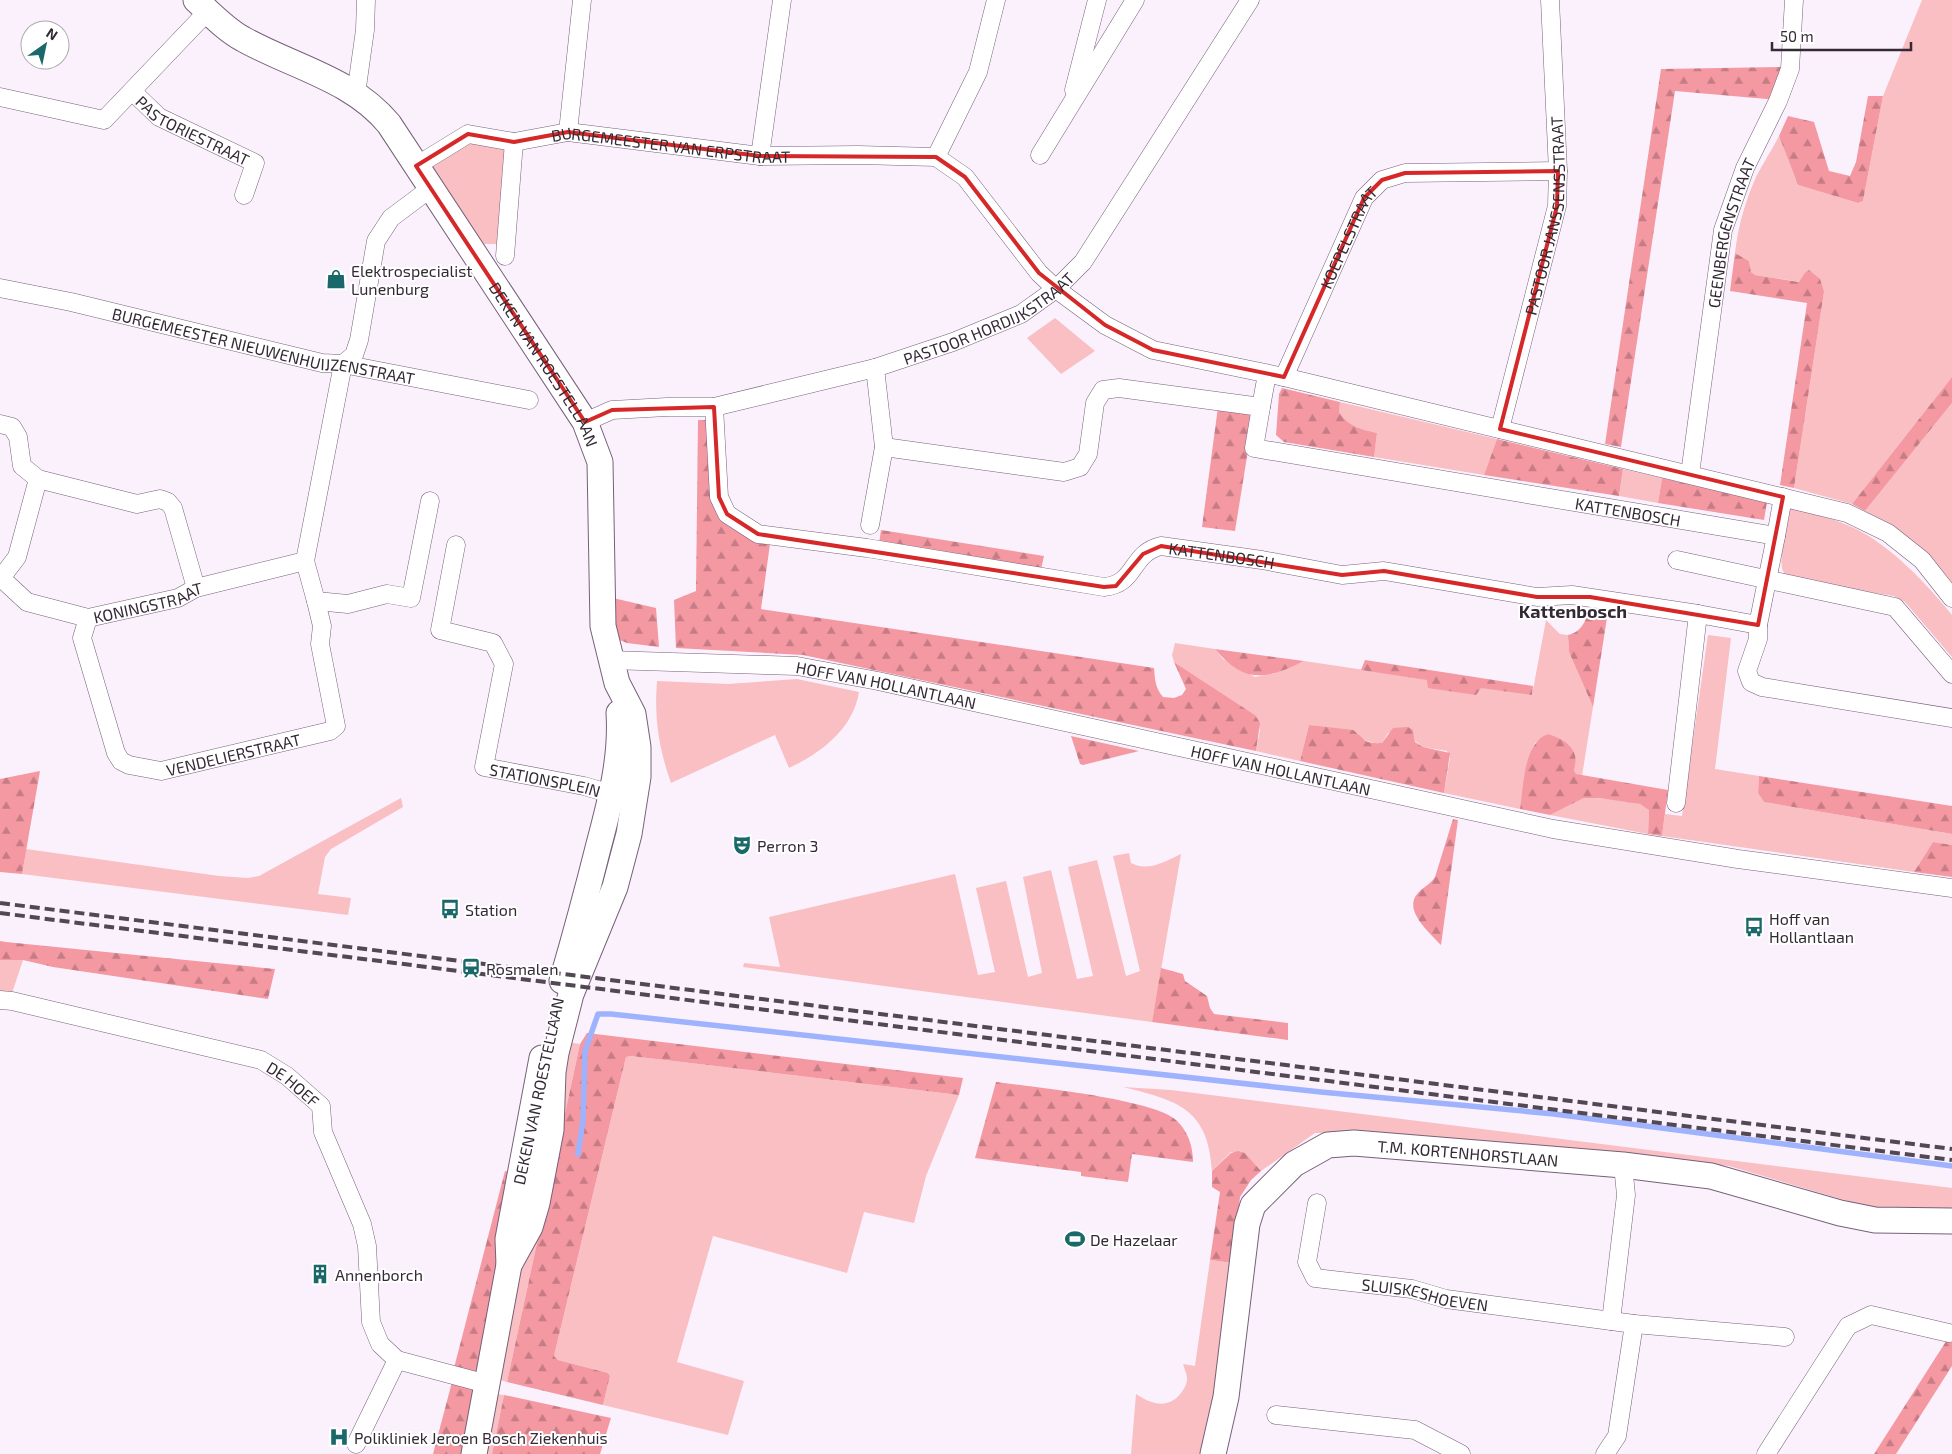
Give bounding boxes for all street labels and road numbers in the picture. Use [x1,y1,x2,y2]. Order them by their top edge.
street label: PASTORIESTRAAT [133,91,253,169]
street label: PASTOOR JANSSENSSTRAAT [1520,116,1568,317]
street label: BURGEMEESTER VAN ERPSTRAAT [550,122,790,166]
street label: GEENBERGENSTRAAT [1703,154,1758,309]
street label: KOEPELSTRAAT [1315,181,1381,291]
street label: PASTOOR HORDIJKSTRAAT [901,268,1077,367]
street label: DEKEN VAN ROESTELLAAN [486,278,603,449]
street label: BURGEMEESTER NIEUWENHUIJZENSTRAAT [110,303,417,387]
street label: KATTENBOSCH [1574,493,1682,529]
street label: KATTENBOSCH [1168,538,1276,572]
street label: KONINGSTRAAT [91,577,204,626]
street label: HOFF VAN HOLLANTLAAN [794,657,978,712]
street label: VENDELIERSTRAAT [164,729,302,779]
street label: HOFF VAN HOLLANTLAAN [1189,740,1373,798]
street label: STATIONSPLEIN [488,759,603,800]
street label: DEKEN VAN ROESTELLAAN [509,996,567,1186]
street label: DE HOEF [264,1057,324,1110]
street label: T.M. KORTENHORSTLAAN [1377,1135,1559,1169]
street label: SLUISKESHOEVEN [1361,1274,1489,1314]

